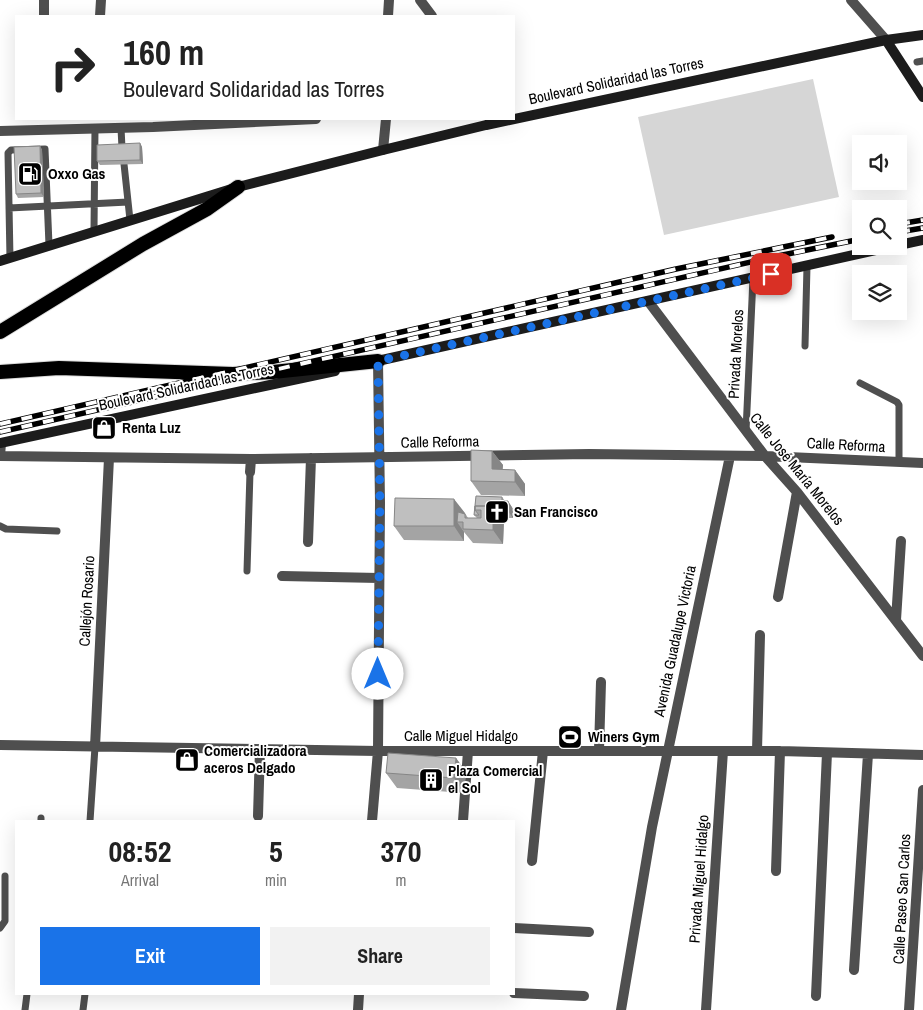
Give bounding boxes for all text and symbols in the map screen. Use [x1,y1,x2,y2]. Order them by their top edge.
text: 160 m [123,29,204,76]
icon: right [40,35,105,100]
street label: Boulevard Solidaridad las Torres [527,52,705,109]
text: Boulevard Solidaridad las Torres [123,74,384,104]
map controls [852,135,907,320]
button: sound [852,135,907,190]
fuel station icon: Oxxo Gas [17,161,43,187]
place label: Oxxo Gas [48,163,106,184]
button: search [852,200,907,255]
pin [750,253,792,295]
icon: arrive [757,260,785,288]
button: layers [852,265,907,320]
street label: Privada Morelos [723,309,748,399]
street label: Boulevard Solidaridad las Torres [97,358,275,415]
street label: Calle José María Morelos [745,408,849,529]
shop icon: Renta Luz [91,415,117,441]
place label: Renta Luz [122,417,181,438]
street label: Calle Reforma [401,430,480,453]
street label: Calle Reforma [806,432,886,457]
church icon: San Francisco [484,499,510,525]
place label: San Francisco [514,501,598,522]
street label: Callejón Rosario [74,555,99,647]
street label: Avenida Guadalupe Victoria [648,563,701,719]
position arrow [351,647,403,699]
sports icon: Winers Gym [557,724,583,750]
street label: Calle Miguel Hidalgo [404,725,518,746]
place label: Winers Gym [588,726,660,747]
place label: Comercializadora aceros Delgado [204,740,307,778]
shop icon: Comercializadora aceros Delgado [174,747,200,773]
place label: Plaza Comercial el Sol [448,760,542,798]
building icon: Plaza Comercial el Sol [418,767,444,793]
street label: Privada Miguel Hidalgo [684,814,713,944]
text: 08:52 [109,831,171,871]
text: 5 [269,831,283,871]
text: 370 [380,831,421,871]
street label: Calle Paseo San Carlos [888,833,915,965]
text: Arrival [121,869,159,891]
text: min [265,869,287,891]
text: m [395,869,406,891]
button: Exit [40,927,260,985]
button: Share [270,927,490,985]

